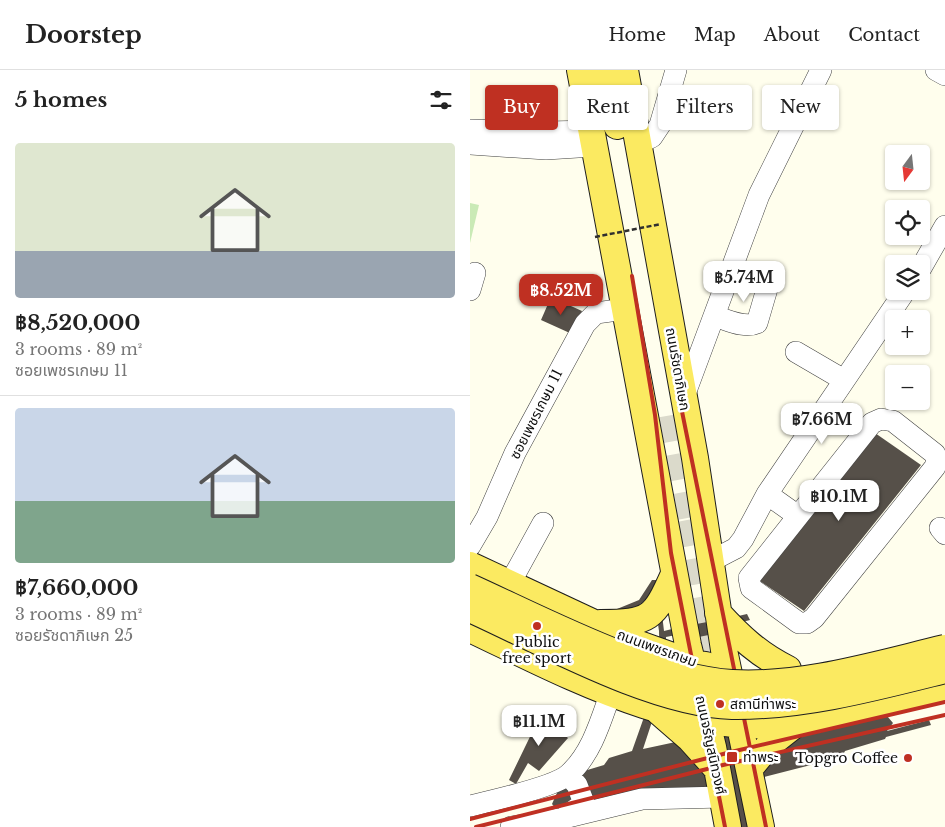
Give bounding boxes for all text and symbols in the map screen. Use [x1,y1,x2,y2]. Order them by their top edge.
text: Doorstep [25,20,142,49]
text: Home [608,24,666,46]
text: Map [694,24,736,46]
text: About [764,24,820,46]
text: Contact [848,24,920,46]
chip: Buy [485,85,558,130]
chip: Rent [568,85,648,130]
chip: Filters [658,85,752,130]
chip: New [762,85,839,130]
icon: filters [427,86,455,114]
text: 5 homes [15,87,107,113]
north arrow [885,145,930,190]
map controls [885,145,930,410]
icon: home [190,175,280,265]
button: locate [885,200,930,245]
button: layers [885,255,930,300]
pin: ฿5.74M [703,260,785,303]
text: ฿5.74M [714,267,774,287]
pin: ฿8.52M [520,274,602,316]
text: ฿8.52M [530,280,592,300]
text: ฿8,520,000 [15,310,140,336]
button: + [885,310,930,355]
street label: ถนนรัชดาภิเษก [662,326,694,412]
text: 3 rooms · 89 m² [15,339,142,359]
text: ซอยเพชรเกษม 11 [15,360,128,380]
button: − [885,365,930,410]
street label: ซอยเพชรเกษม 11 [506,366,566,462]
pin: ฿7.66M [781,402,863,445]
text: ฿7.66M [792,409,852,429]
icon: home [190,441,280,531]
pin: ฿10.1M [798,480,880,522]
text: ฿10.1M [810,486,868,506]
text: ฿7,660,000 [15,575,138,601]
text: 3 rooms · 89 m² [15,604,142,624]
marker: Public free sport [531,620,543,632]
text: ซอยรัชดาภิเษก 25 [15,625,133,645]
street label: ถนนเพชรเกษม [615,625,699,671]
place label: Public free sport [502,633,572,667]
street label: ถนนจรัญสนิทวงศ์ [692,694,730,796]
place label: สถานีท่าพระ [730,695,796,713]
marker: สถานีท่าพระ [714,698,726,710]
pin: ฿11.1M [498,704,580,747]
text: ฿11.1M [513,711,565,731]
place label: ท่าพระ [743,748,779,766]
place label: Topgro Coffee [795,749,898,767]
marker: ท่าพระ [725,750,739,764]
marker: Topgro Coffee [902,752,914,764]

